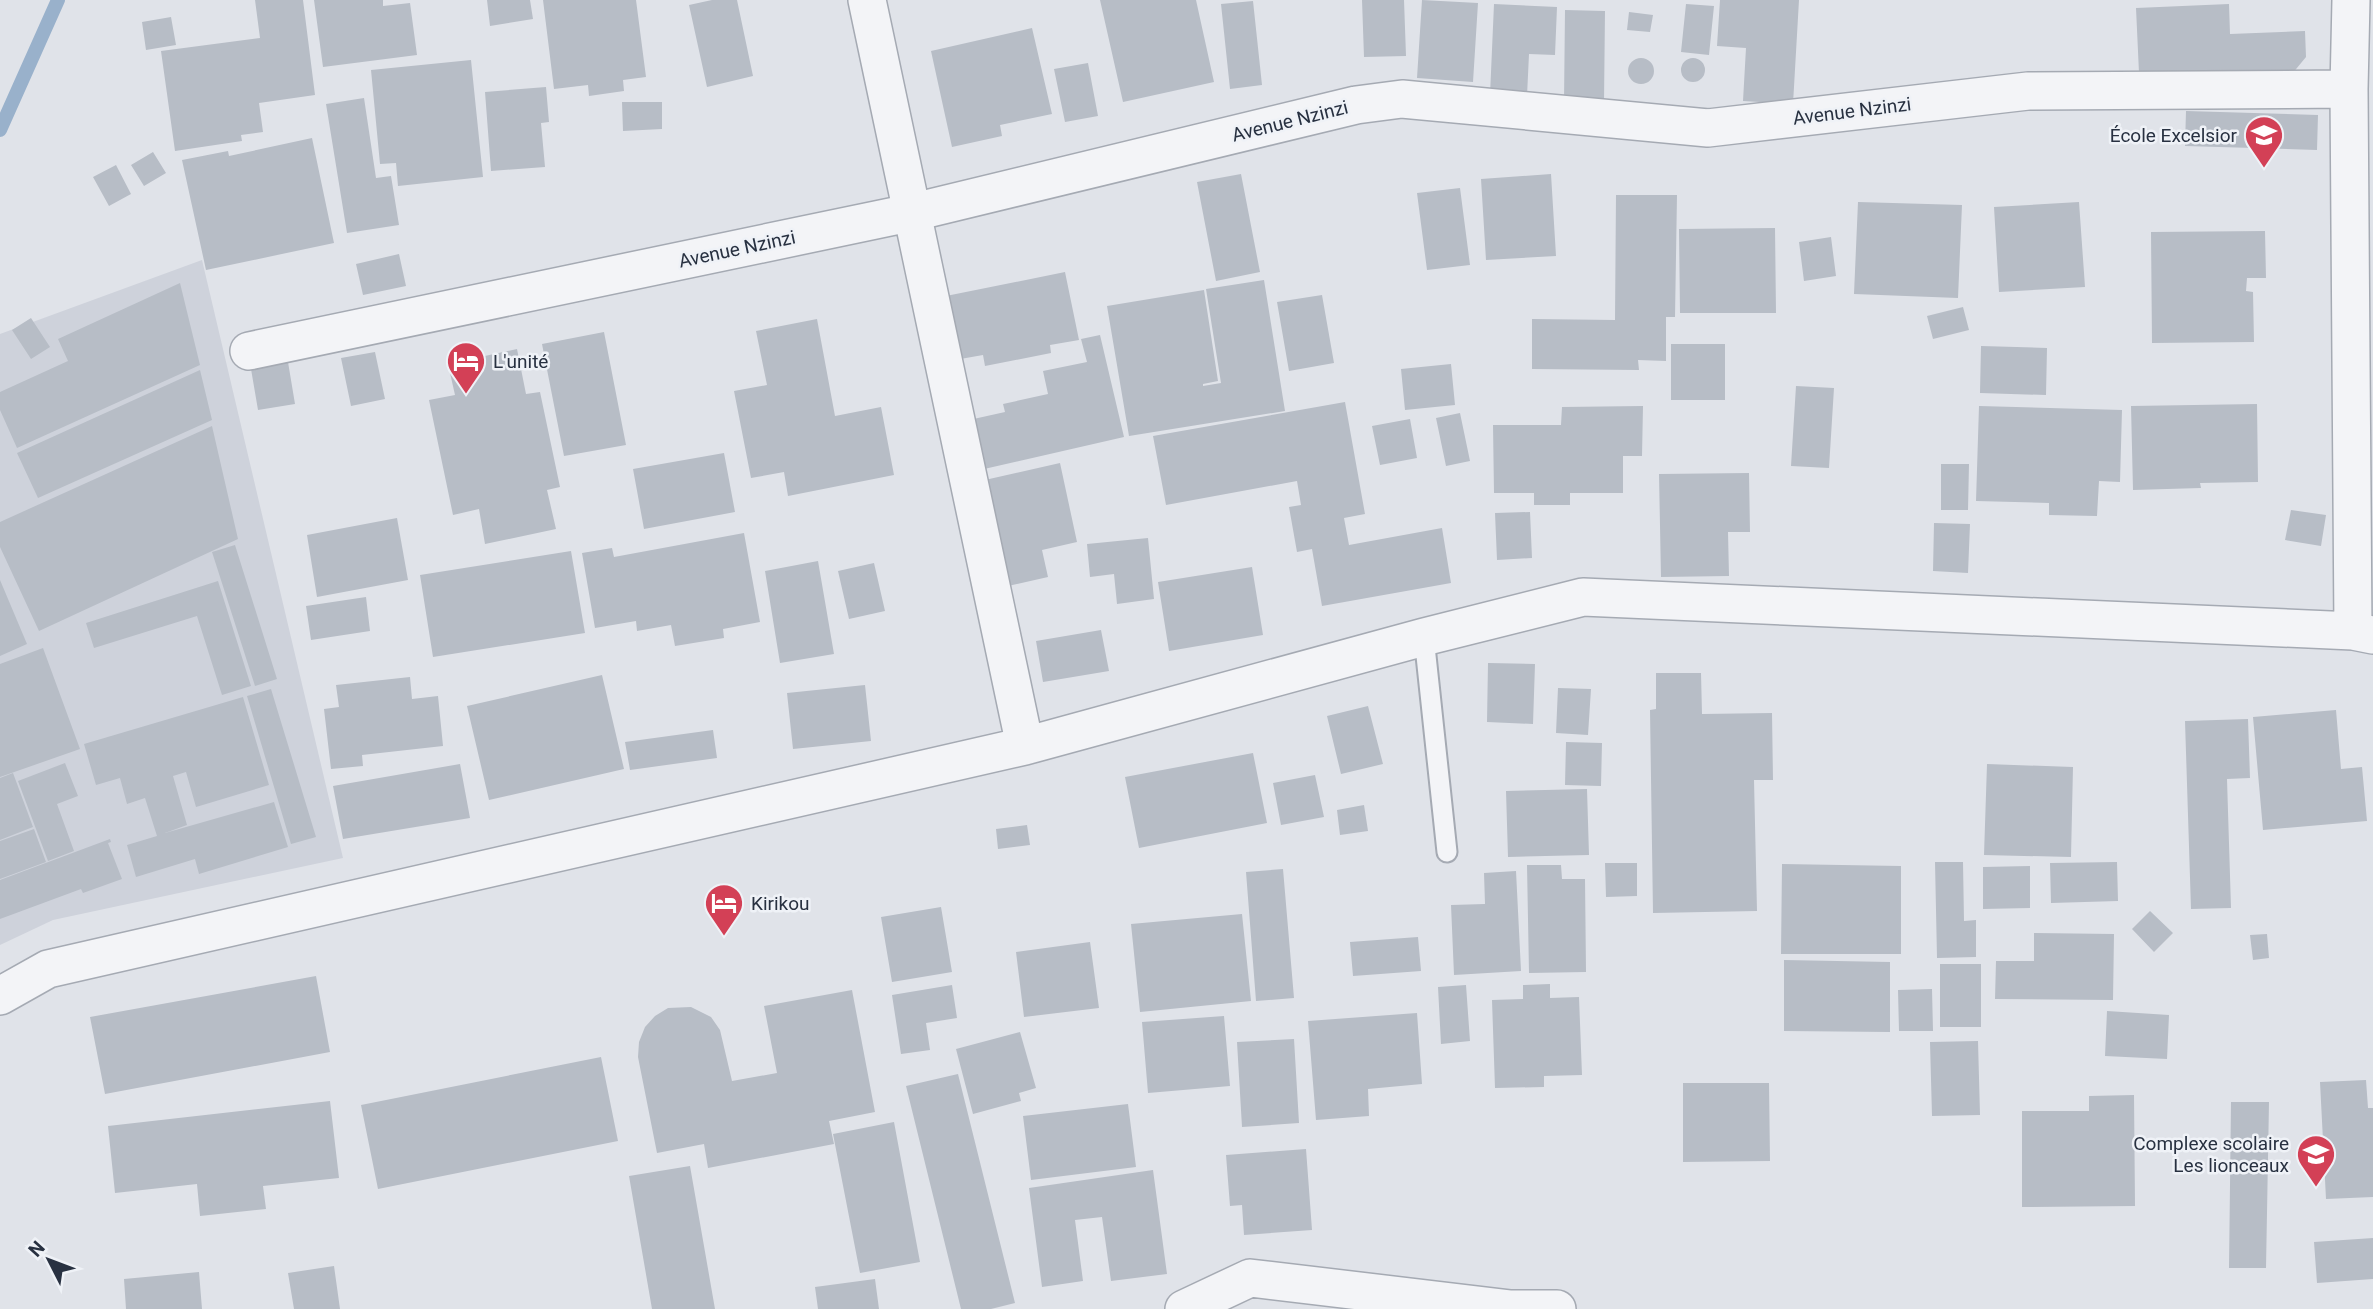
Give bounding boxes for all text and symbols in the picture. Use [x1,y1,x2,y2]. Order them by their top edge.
street label: Avenue Nzinzi [1792,92,1912,130]
street label: Avenue Nzinzi [1229,95,1351,147]
school or university icon: École Excelsior [2243,114,2285,169]
place label: École Excelsior [2110,124,2238,147]
street label: Avenue Nzinzi [676,225,798,273]
hotel icon: L'unité [445,340,487,395]
place label: L'unité [493,350,548,373]
hotel icon: Kirikou [703,882,745,937]
place label: Kirikou [751,892,810,915]
place label: Complexe scolaire Les lionceaux [2133,1132,2290,1177]
school or university icon: Complexe scolaire Les lionceaux [2295,1133,2337,1188]
north arrow [14,1225,84,1295]
text: N [24,1236,50,1262]

